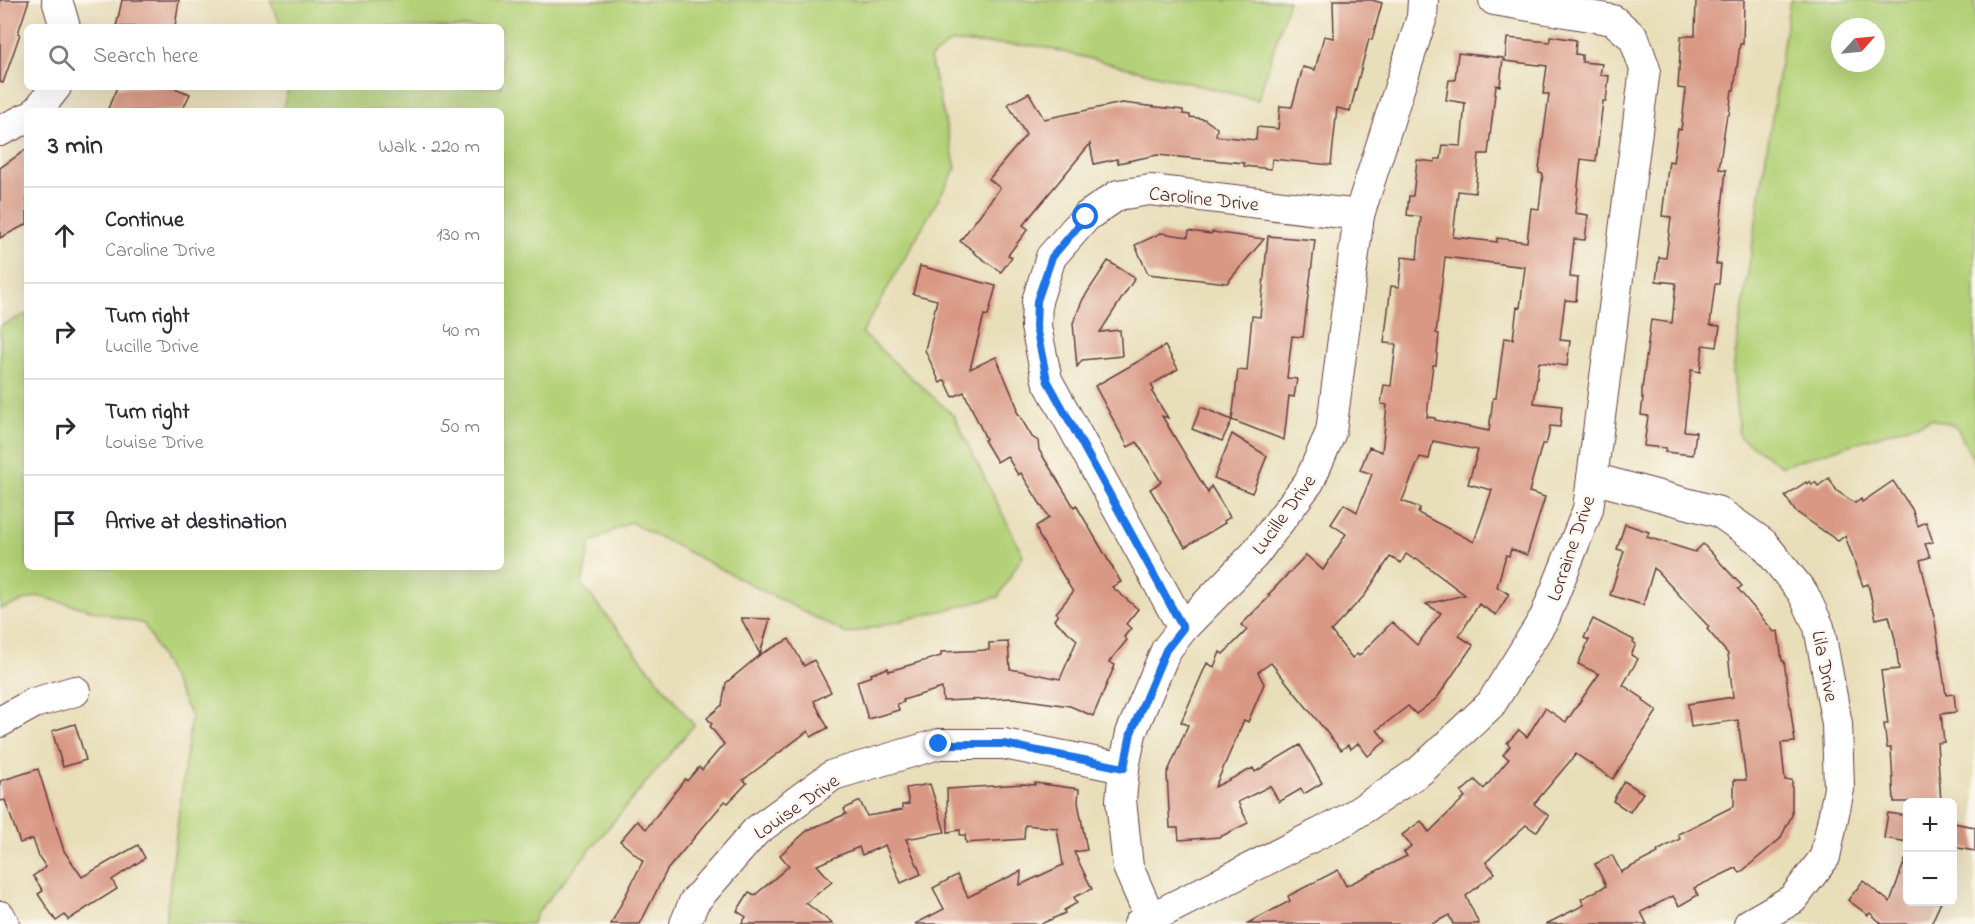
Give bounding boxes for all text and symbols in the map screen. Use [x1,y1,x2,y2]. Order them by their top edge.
north arrow [1831,18,1885,72]
search box [24,24,504,90]
icon: search [45,41,78,74]
text: Search here [93,41,198,73]
text: 3 min [48,128,103,166]
text: Walk · 220 m [378,133,480,162]
street label: Caroline Drive [1147,180,1260,221]
route start [1072,203,1098,229]
text: Continue [105,205,184,237]
icon: ahead [48,219,81,252]
text: 130 m [436,221,480,250]
text: Caroline Drive [105,237,215,266]
text: Turn right [105,301,190,333]
icon: right [48,315,81,348]
text: 40 m [443,317,480,346]
text: Lucille Drive [105,333,199,362]
text: Turn right [105,397,190,429]
icon: right [48,411,81,444]
text: 50 m [439,413,480,442]
text: Louise Drive [105,429,204,458]
street label: Lucille Drive [1246,469,1324,562]
street label: Lorraine Drive [1541,492,1604,606]
icon: arrive [48,507,81,540]
text: Arrive at destination [105,507,287,539]
street label: Lila Drive [1802,628,1845,705]
route end [925,730,951,756]
street label: Louise Drive [749,768,846,848]
map controls [1903,798,1957,906]
button: + [1903,798,1957,852]
button: − [1903,852,1957,906]

